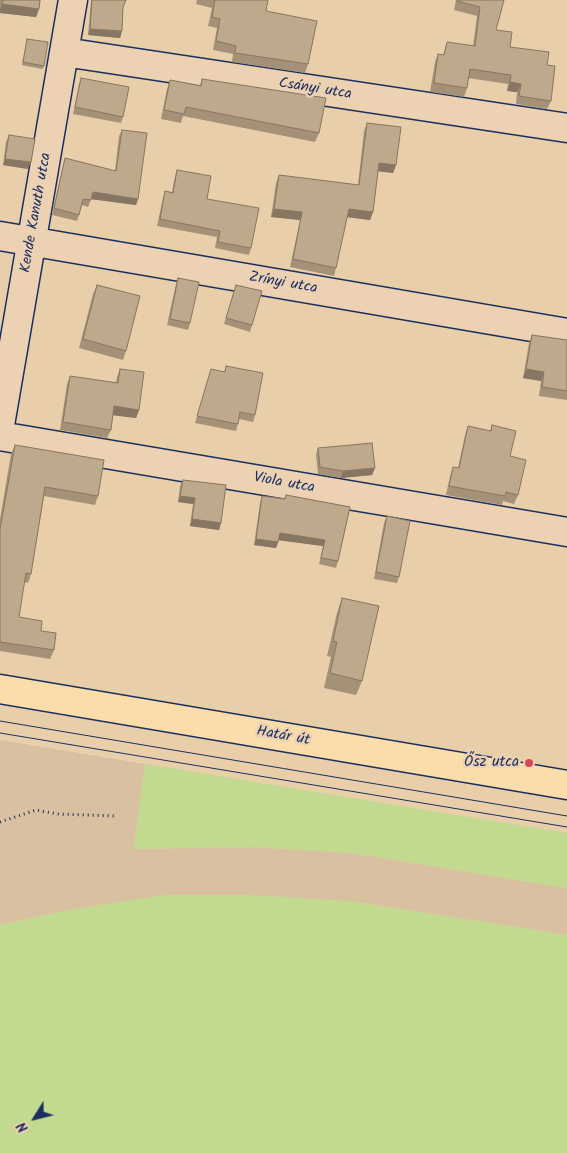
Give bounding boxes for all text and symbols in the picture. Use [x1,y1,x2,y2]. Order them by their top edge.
street label: Csányi utca [277,75,353,105]
street label: Kende Kanuth utca [18,152,56,274]
street label: Zrínyi utca [247,269,319,299]
street label: Viola utca [252,470,316,498]
street label: Határ út [255,723,311,751]
place label: Ősz utca [464,754,519,772]
marker: Ősz utca [523,757,535,769]
north arrow [10,1093,60,1143]
text: N [11,1117,34,1137]

